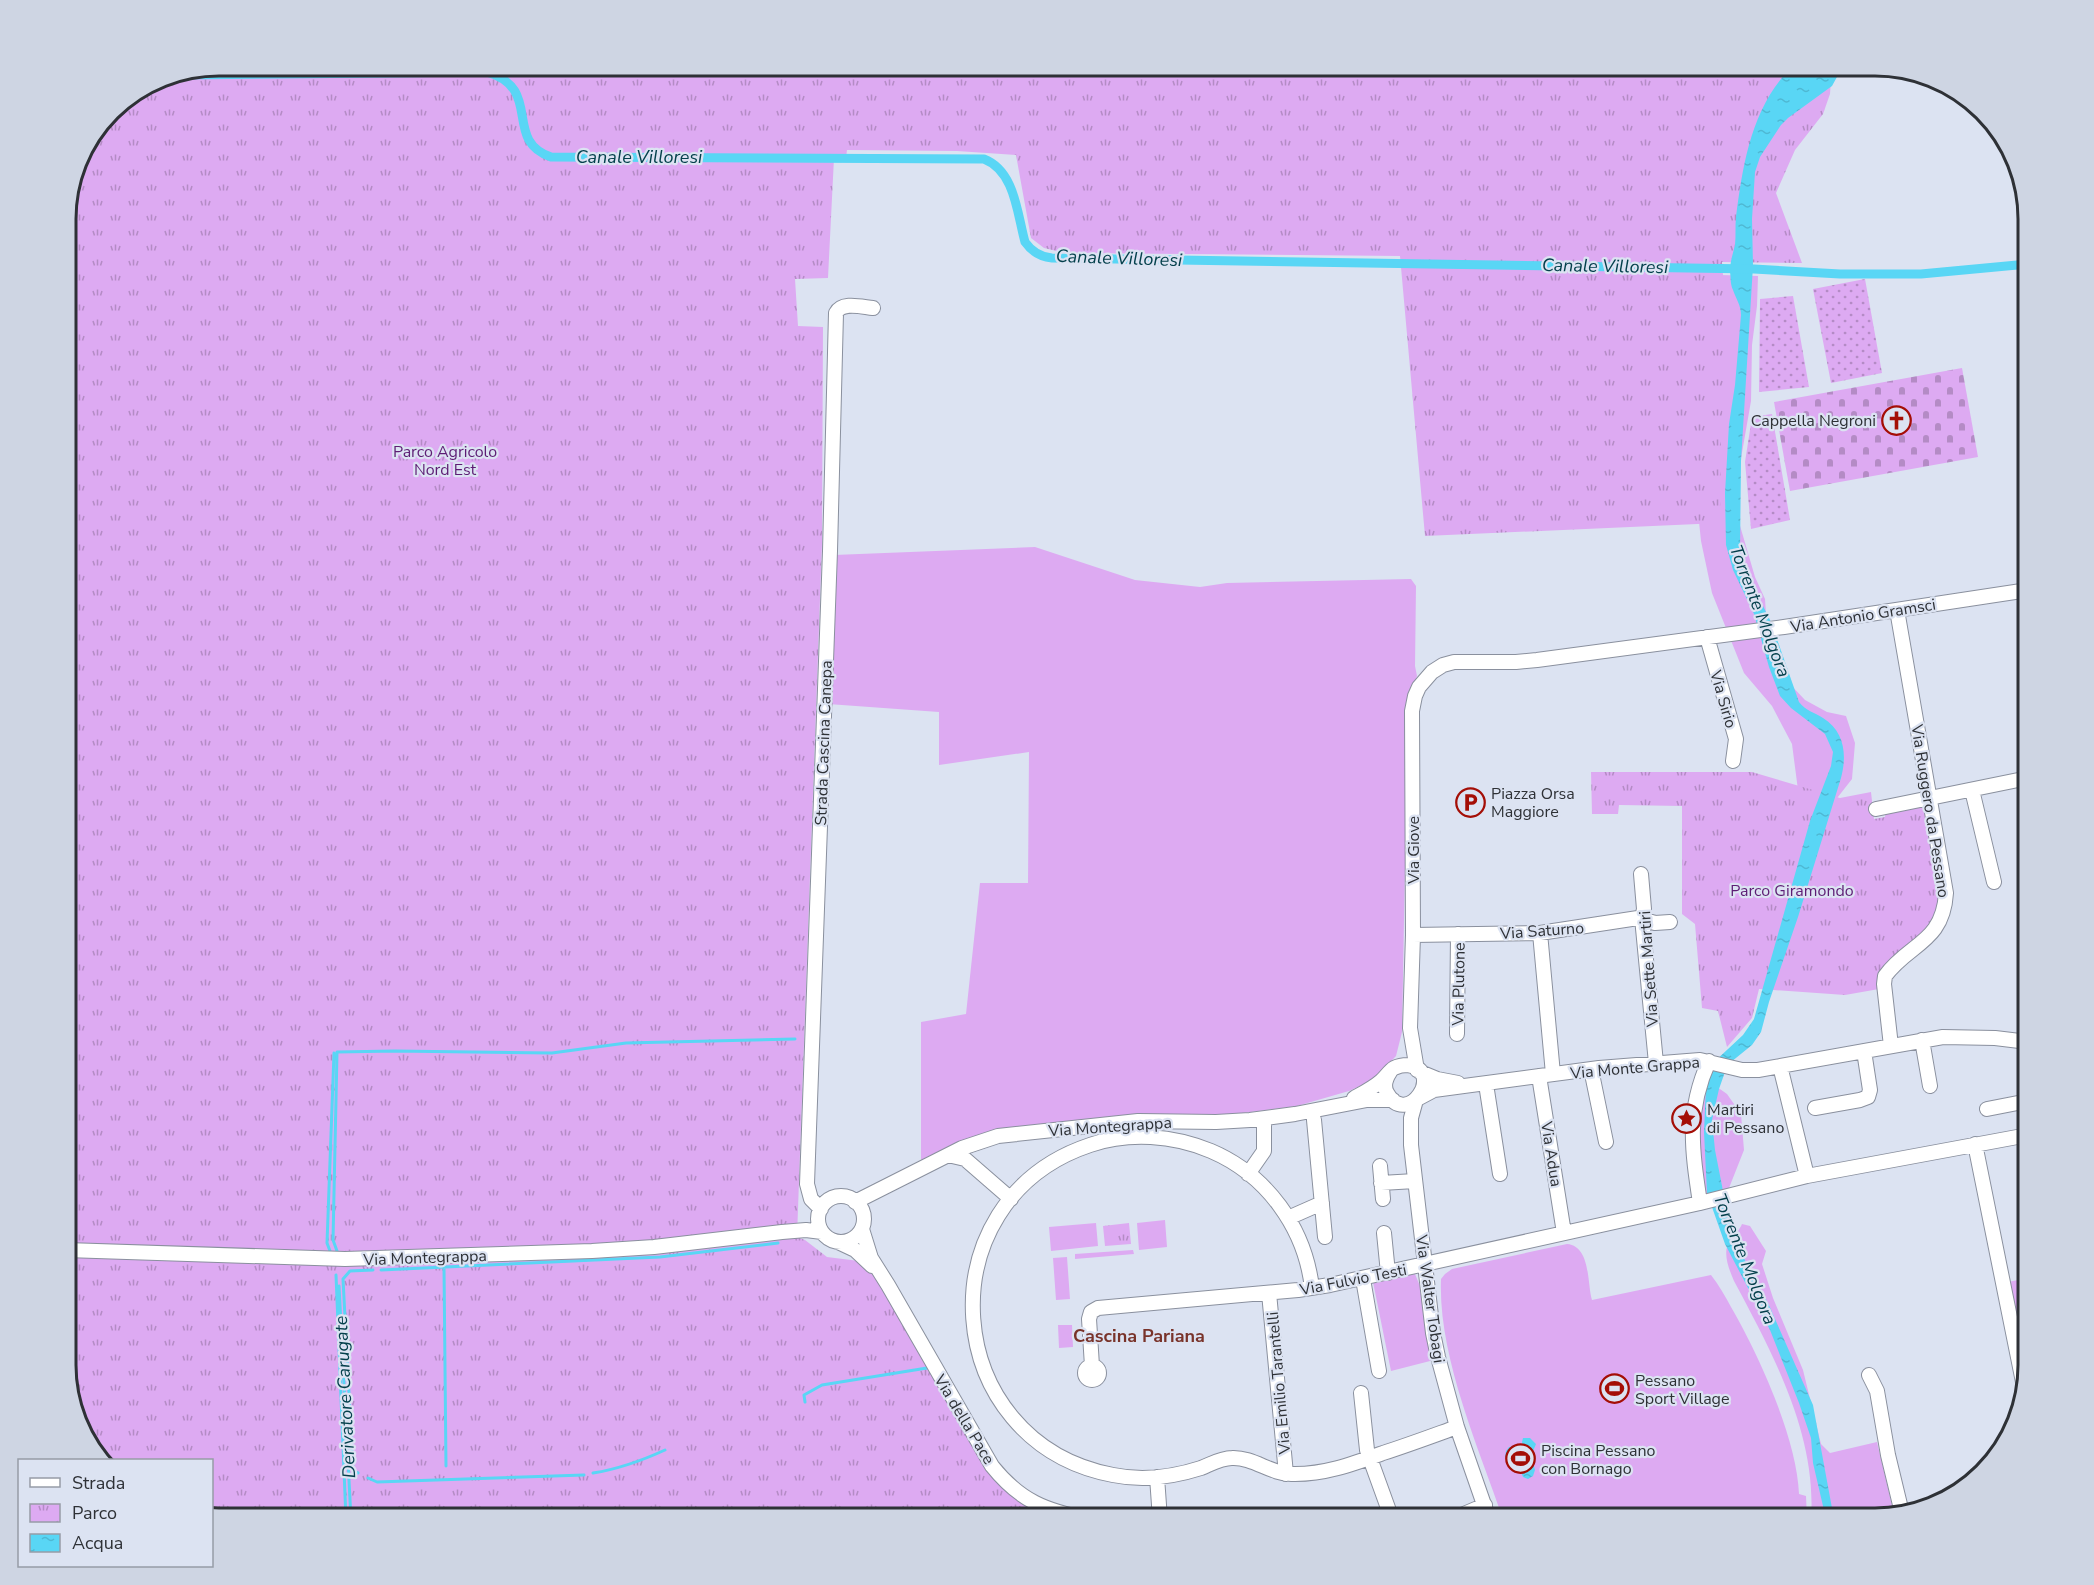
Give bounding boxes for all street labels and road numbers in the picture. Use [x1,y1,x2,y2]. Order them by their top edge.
street label: Via Antonio Gramsci [1788,594,1937,638]
street label: Strada Cascina Canepa [810,660,838,826]
street label: Via Sirio [1704,667,1742,731]
street label: Via Ruggero da Pessano [1905,722,1955,899]
street label: Via Giove [1403,816,1425,885]
street label: Via Sette Martiri [1634,910,1664,1029]
street label: Via Saturno [1498,917,1585,945]
street label: Via Plutone [1447,942,1471,1027]
street label: Via Monte Grappa [1568,1051,1701,1085]
street label: Via Montegrappa [1047,1112,1173,1142]
street label: Via Adua [1535,1119,1567,1188]
street label: Via Walter Tobagi [1410,1233,1450,1365]
street label: Via Montegrappa [362,1245,487,1271]
street label: Via Fulvio Testi [1297,1259,1408,1301]
street label: Via Emilio Tarantelli [1262,1311,1296,1456]
street label: Via della Pace [928,1370,1000,1469]

